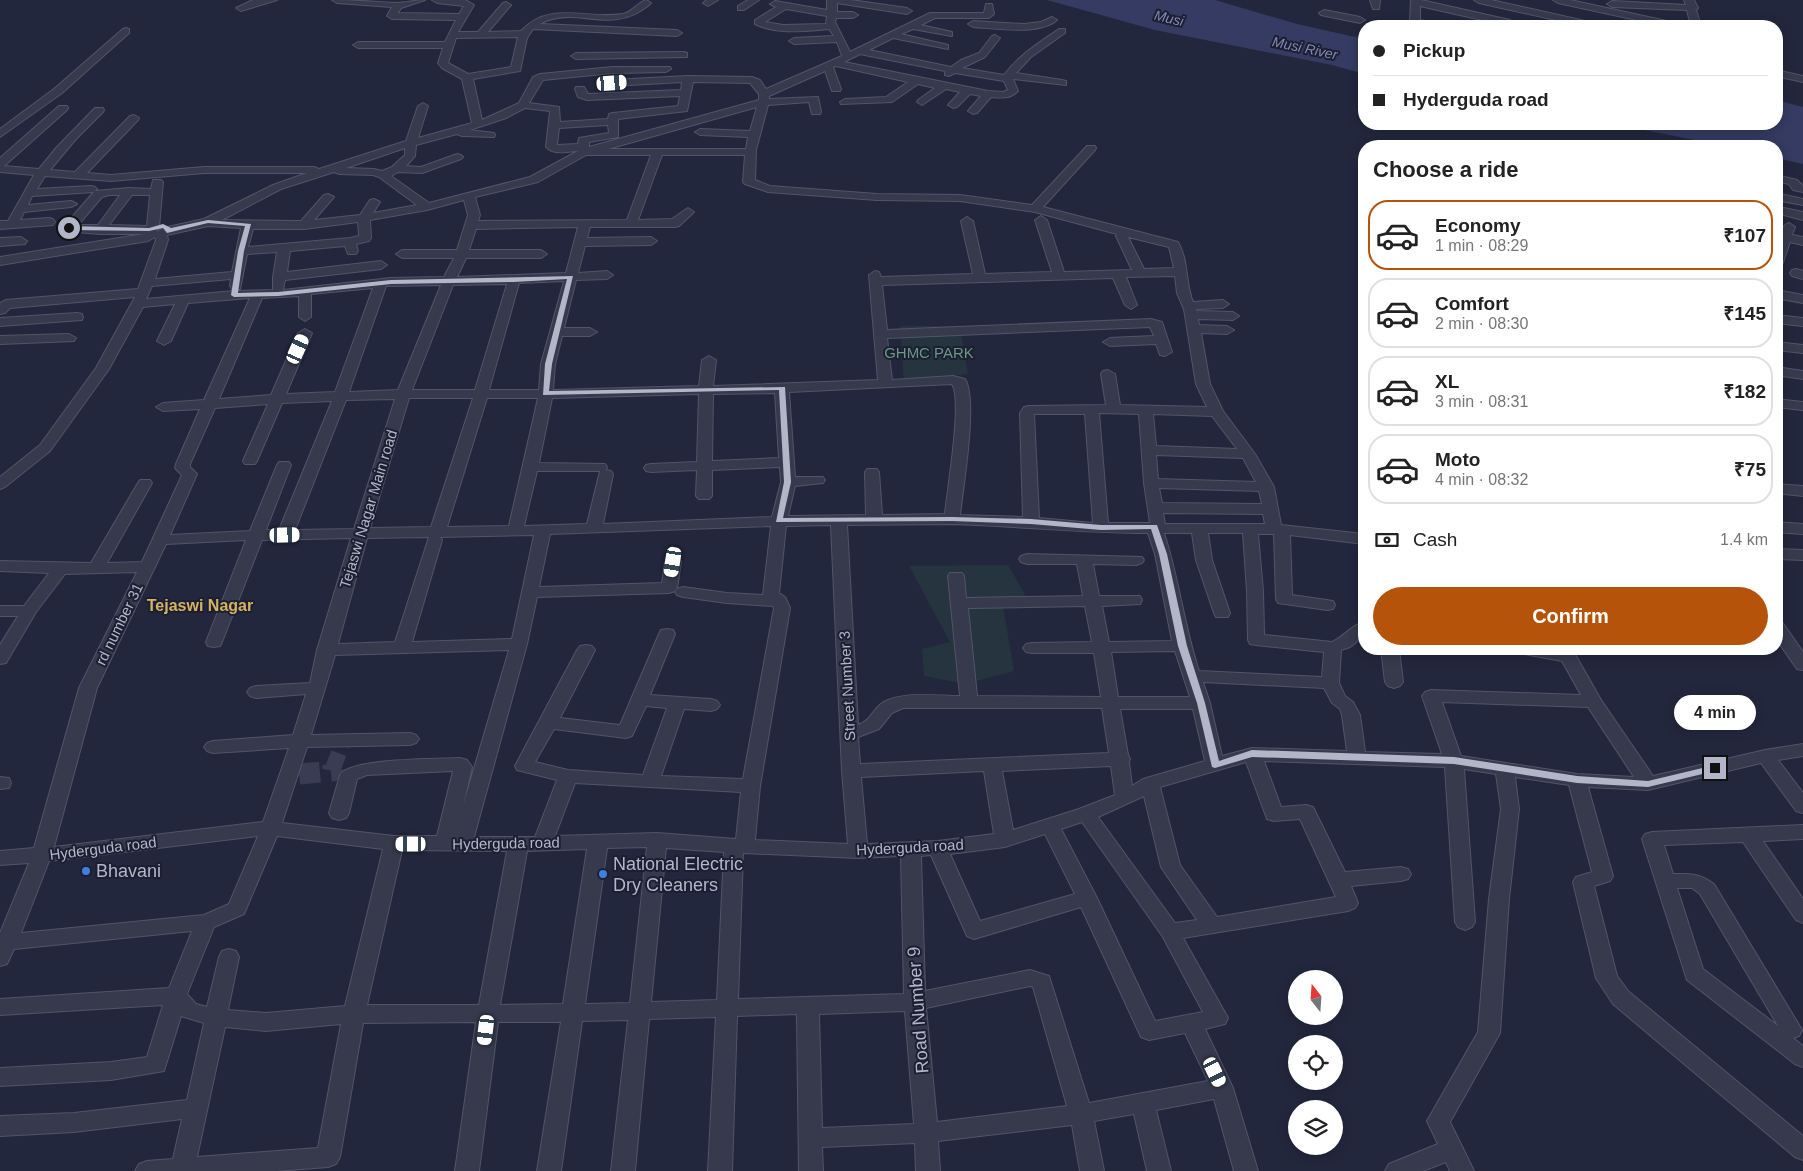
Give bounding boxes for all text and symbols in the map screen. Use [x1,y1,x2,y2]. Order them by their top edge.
water label: Musi [1153,7,1186,29]
water label: Musi River [1271,33,1340,63]
text: Pickup [1403,40,1465,61]
car [596,74,627,92]
text: Hyderguda road [1403,89,1549,110]
text: Choose a ride [1373,157,1518,182]
icon: car [1375,213,1420,258]
text: Economy [1435,215,1521,236]
route start [58,217,80,239]
text: ₹107 [1723,225,1766,246]
text: 1 min · 08:29 [1435,237,1528,254]
icon: car [1375,291,1420,336]
text: Comfort [1435,293,1509,314]
text: ₹145 [1723,303,1766,324]
text: 2 min · 08:30 [1435,315,1528,332]
car [285,332,310,366]
park label: GHMC PARK [884,344,974,361]
icon: car [1375,369,1420,414]
text: XL [1435,371,1459,392]
text: ₹182 [1723,381,1766,402]
text: 3 min · 08:31 [1435,393,1528,410]
street label: Tejaswi Nagar Main road [336,428,400,590]
icon: car [1375,447,1420,492]
text: Moto [1435,449,1480,470]
text: ₹75 [1734,459,1766,480]
text: 4 min · 08:32 [1435,471,1528,488]
icon: cash [1373,526,1401,554]
car [269,527,300,543]
text: Cash [1413,529,1457,550]
text: 1.4 km [1720,531,1768,548]
car [663,546,682,578]
street label: rd number 31 [92,580,146,668]
button: Confirm [1373,587,1768,645]
district label: Tejaswi Nagar [147,597,253,614]
street label: Street Number 3 [836,631,858,741]
callout: 4 min [1674,696,1756,730]
text: 4 min [1694,704,1736,721]
route end [1704,757,1726,779]
street label: Hyderguda road [49,833,157,863]
street label: Hyderguda road [452,834,560,852]
street label: Hyderguda road [856,836,964,858]
car [396,837,426,852]
place label: National Electric Dry Cleaners [613,854,743,895]
place label: Bhavani [96,861,161,881]
marker: Bhavani [80,865,92,877]
marker: National Electric Dry Cleaners [597,868,609,880]
street label: Road Number 9 [904,946,932,1074]
north arrow [1288,970,1342,1025]
map controls [1288,970,1343,1155]
car [476,1014,495,1046]
button: locate [1288,1035,1343,1090]
car [1201,1055,1228,1089]
button: layers [1288,1100,1343,1155]

